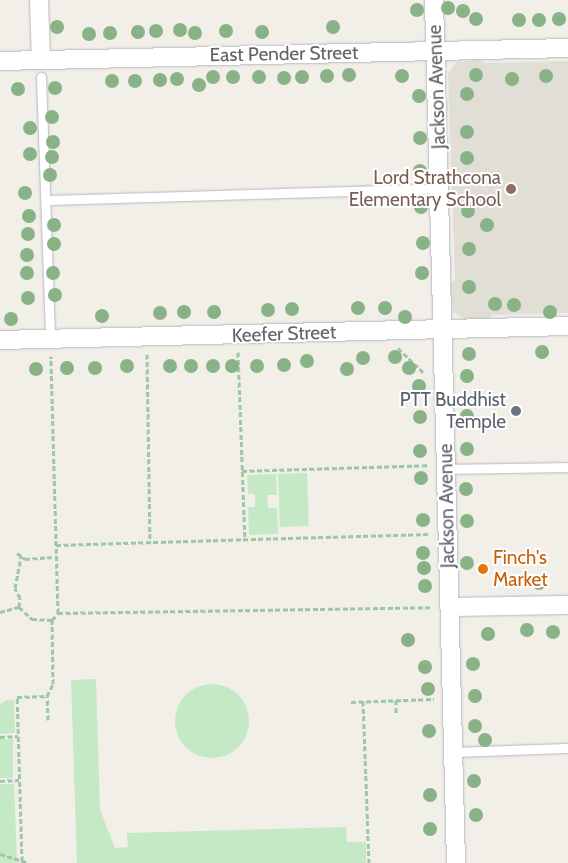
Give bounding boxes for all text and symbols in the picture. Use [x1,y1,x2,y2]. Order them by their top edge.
street label: Jackson Avenue [423,24,451,150]
street label: East Pender Street [210,41,358,67]
place label: Lord Strathcona Elementary School [349,167,501,211]
marker: Lord Strathcona Elementary School [505,183,517,195]
street label: Keefer Street [231,321,337,347]
place label: PTT Buddhist Temple [400,389,506,433]
marker: PTT Buddhist Temple [510,405,522,417]
street label: Jackson Avenue [435,444,459,568]
place label: Finch's Market [493,547,548,591]
marker: Finch's Market [477,563,489,575]

